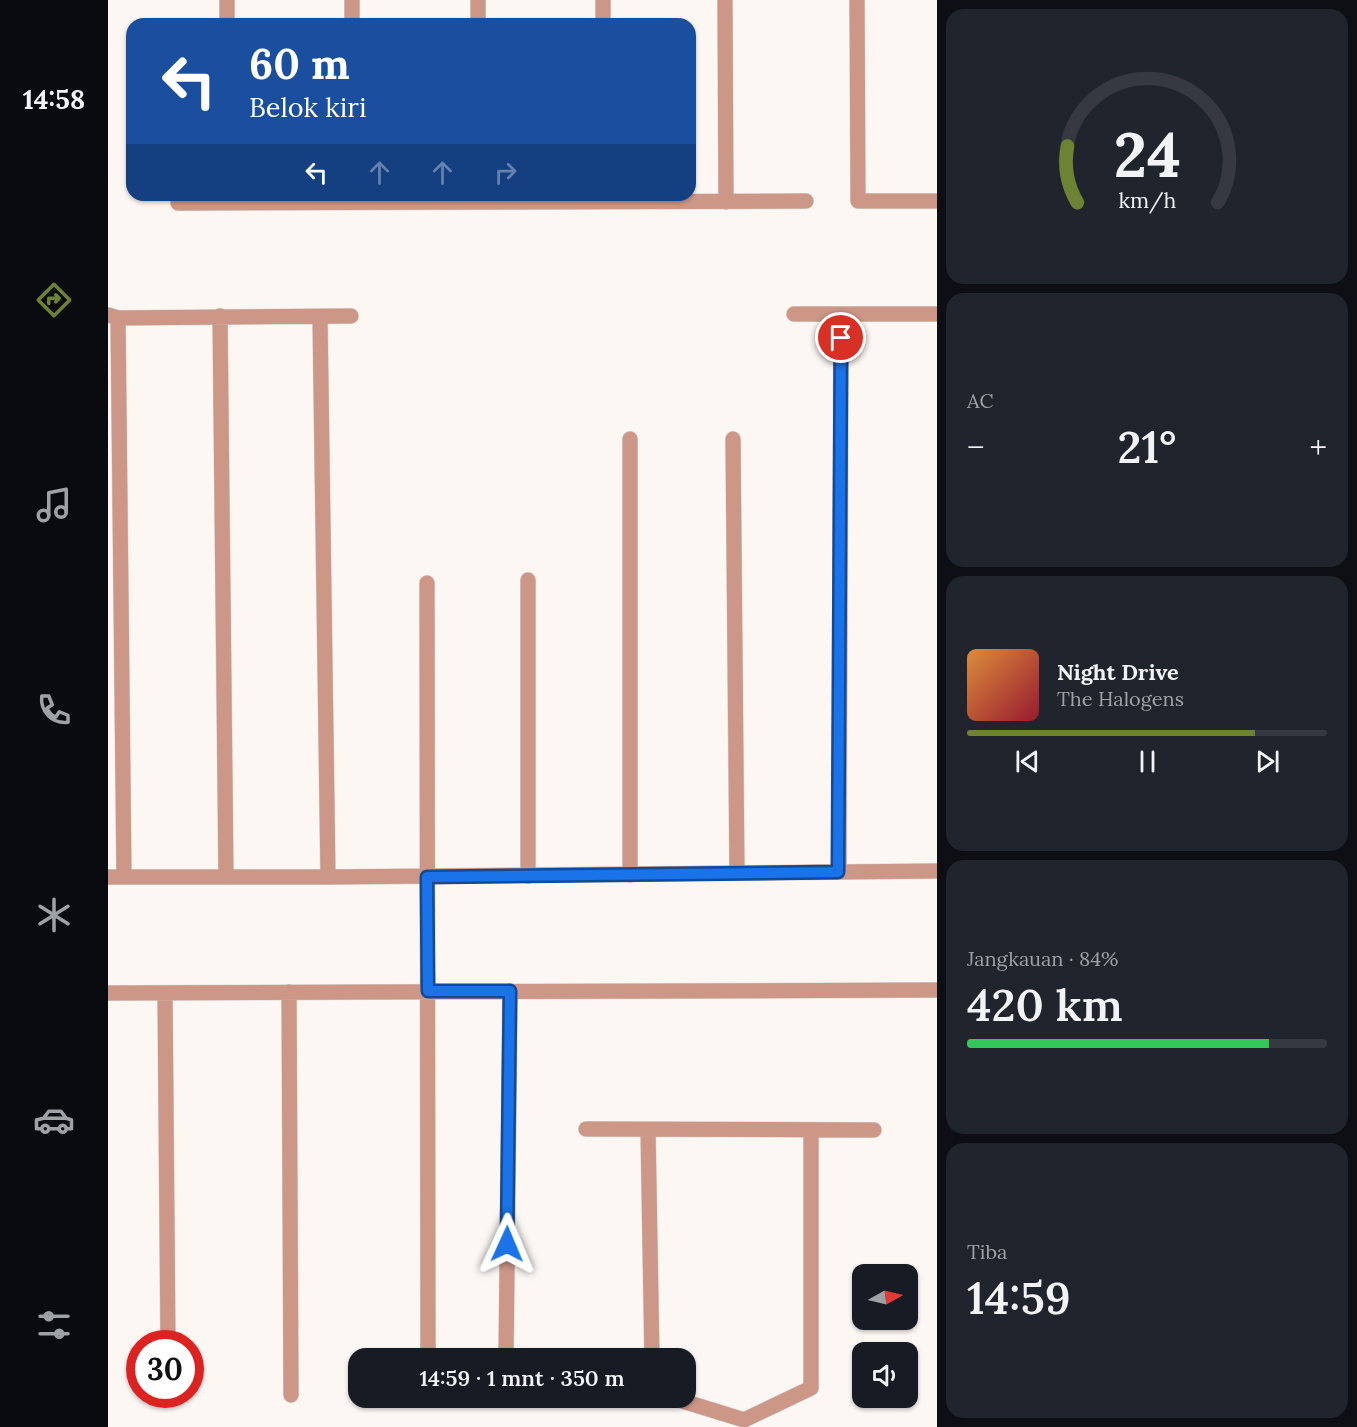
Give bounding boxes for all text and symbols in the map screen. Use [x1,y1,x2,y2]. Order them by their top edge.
text: 60 m [249,37,350,91]
icon: left [150,42,228,120]
text: 14:58 [23,82,85,116]
text: Belok kiri [249,90,367,124]
text: 24 [1113,114,1181,194]
icon: left [300,156,333,189]
icon: ahead [363,156,396,189]
icon: ahead [426,156,459,189]
icon: right [489,156,522,189]
text: km/h [1118,187,1176,215]
icon: directions [33,279,75,321]
pin [815,312,866,363]
icon: arrive [824,321,857,354]
text: AC [967,388,993,413]
text: 21° [1117,418,1177,475]
text: − [967,426,985,468]
text: + [1309,426,1327,468]
icon: music [33,484,75,526]
text: Night Drive [1057,658,1179,686]
text: The Halogens [1057,686,1184,711]
icon: phone [33,689,75,731]
icon: previous [1011,745,1044,778]
icon: pause [1131,745,1164,778]
icon: next [1251,745,1284,778]
icon: climate [33,894,75,936]
text: Jangkauan · 84% [967,946,1119,971]
text: 420 km [967,976,1123,1033]
icon: car [33,1099,75,1141]
position arrow [475,1212,539,1276]
text: Tiba [967,1239,1007,1264]
north arrow [852,1264,918,1330]
map controls [852,1264,918,1408]
text: 14:59 [967,1269,1071,1326]
icon: filters [33,1304,75,1346]
speed limit sign: 30 [126,1330,204,1408]
button: sound [852,1342,918,1408]
text: 14:59 · 1 mnt · 350 m [419,1364,625,1392]

